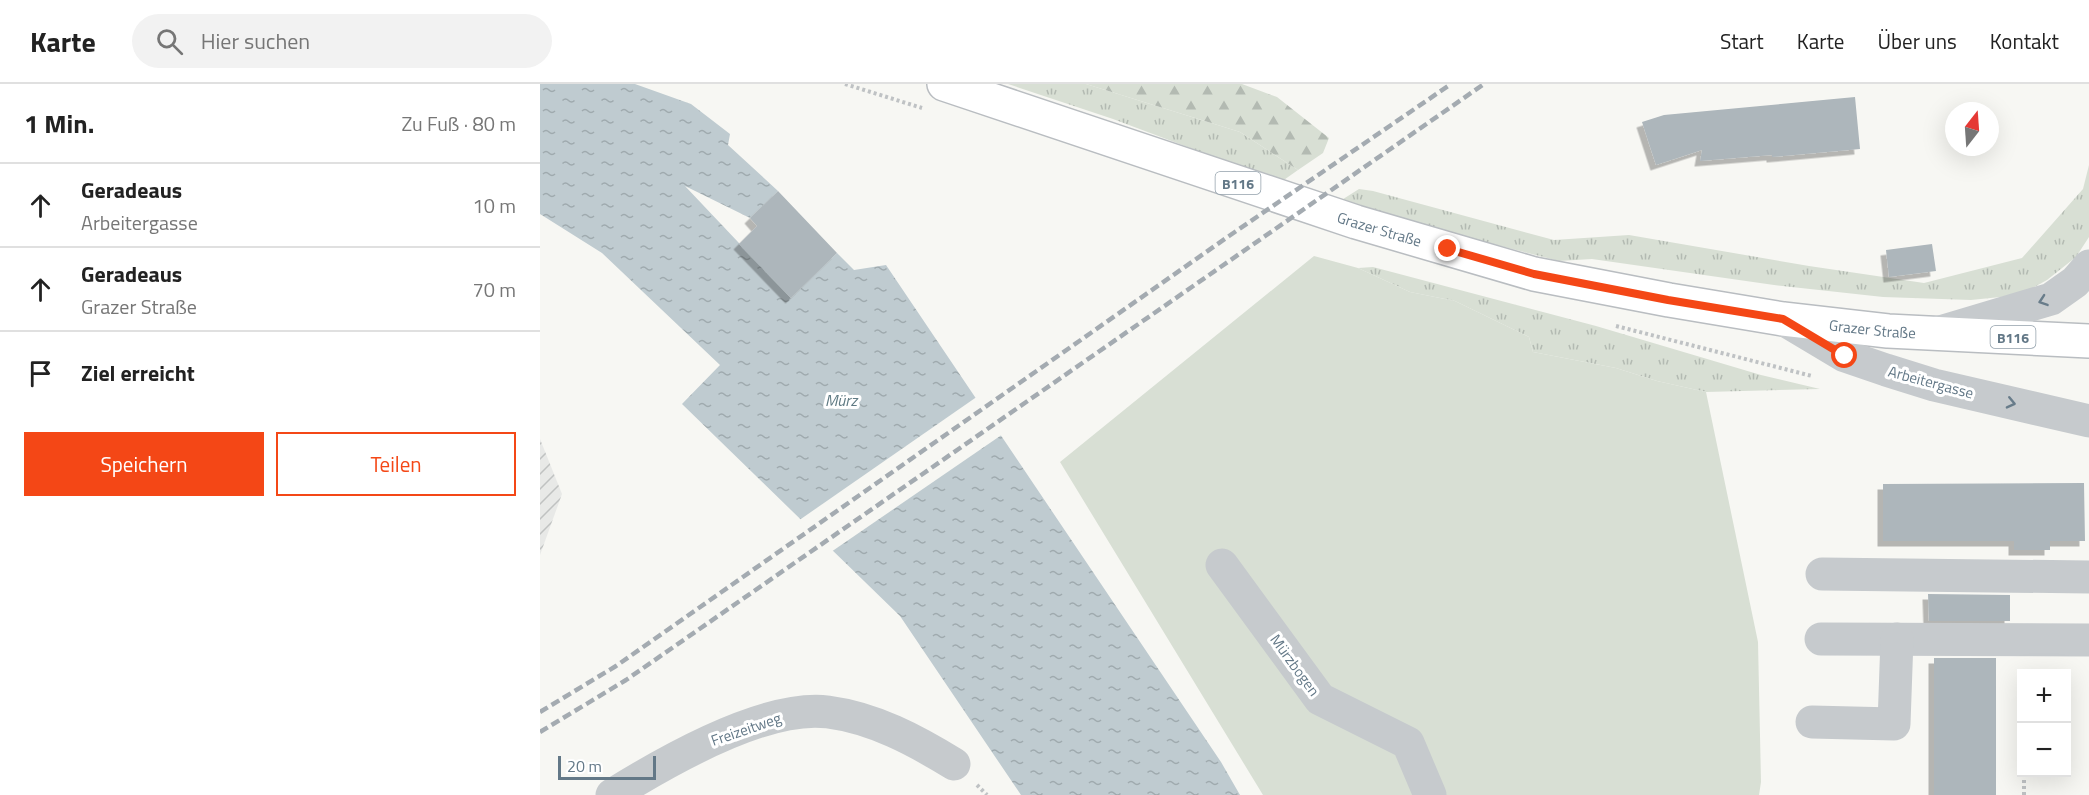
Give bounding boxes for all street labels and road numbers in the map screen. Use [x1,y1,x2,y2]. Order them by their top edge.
road number: B116 [1216,172,1260,194]
street label: Grazer Straße [1334,205,1425,252]
street label: Grazer Straße [1828,313,1916,344]
road number: B116 [1990,326,2036,348]
street label: Arbeitergasse [1886,360,1976,404]
street label: Mürzbogen [1265,629,1325,701]
street label: Freizeitweg [708,706,785,752]

